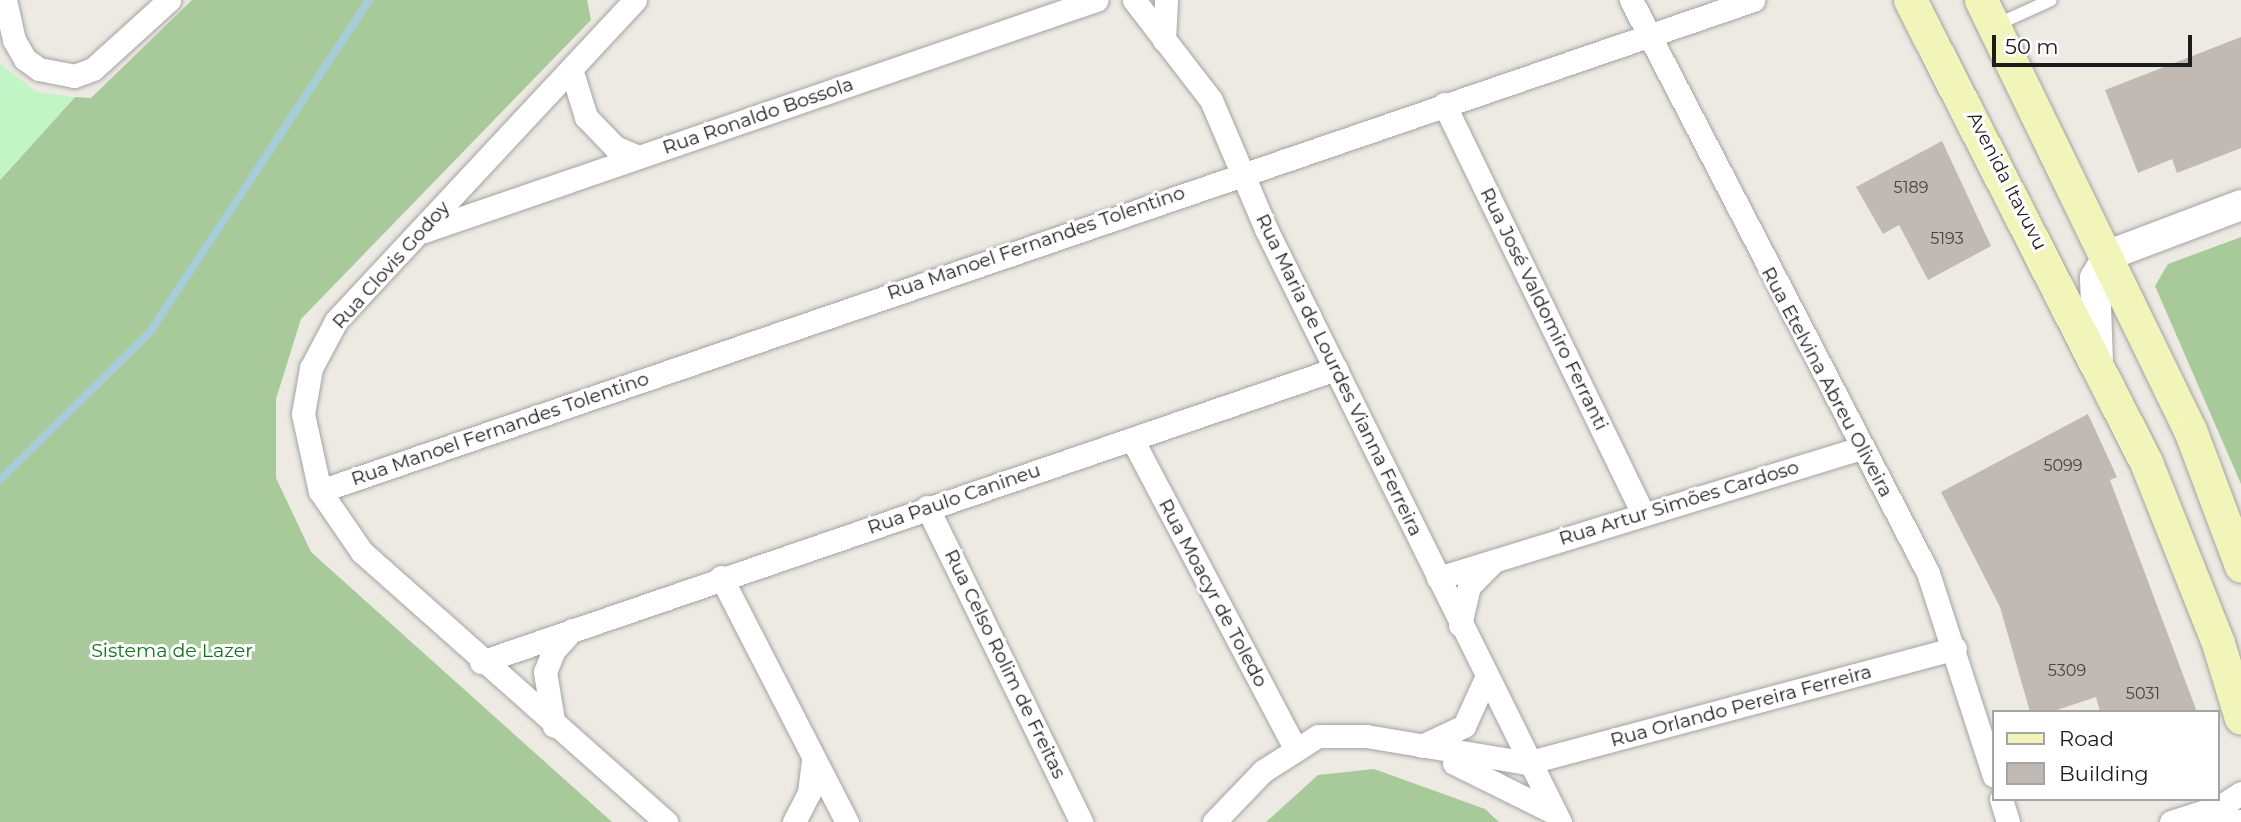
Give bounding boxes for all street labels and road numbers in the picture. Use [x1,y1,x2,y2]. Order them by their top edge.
street label: Rua Ronaldo Bossola [660,73,856,159]
street label: Avenida Itavuvu [1962,108,2052,254]
street label: Rua Manoel Fernandes Tolentino [884,181,1188,305]
street label: Rua José Valdomiro Ferranti [1475,184,1613,434]
street label: Rua Clovis Godoy [328,196,454,334]
street label: Rua Maria de Lourdes Vianna Ferreira [1251,210,1427,540]
street label: Rua Etelvina Abreu Oliveira [1757,263,1897,501]
street label: Rua Manoel Fernandes Tolentino [348,367,652,491]
street label: Rua Artur Simões Cardoso [1556,456,1802,550]
street label: Rua Paulo Canineu [864,459,1044,539]
street label: Rua Moacyr de Toledo [1154,495,1272,691]
street label: Rua Celso Rolim de Freitas [939,546,1071,782]
street label: Rua Orlando Pereira Ferreira [1608,660,1874,752]

